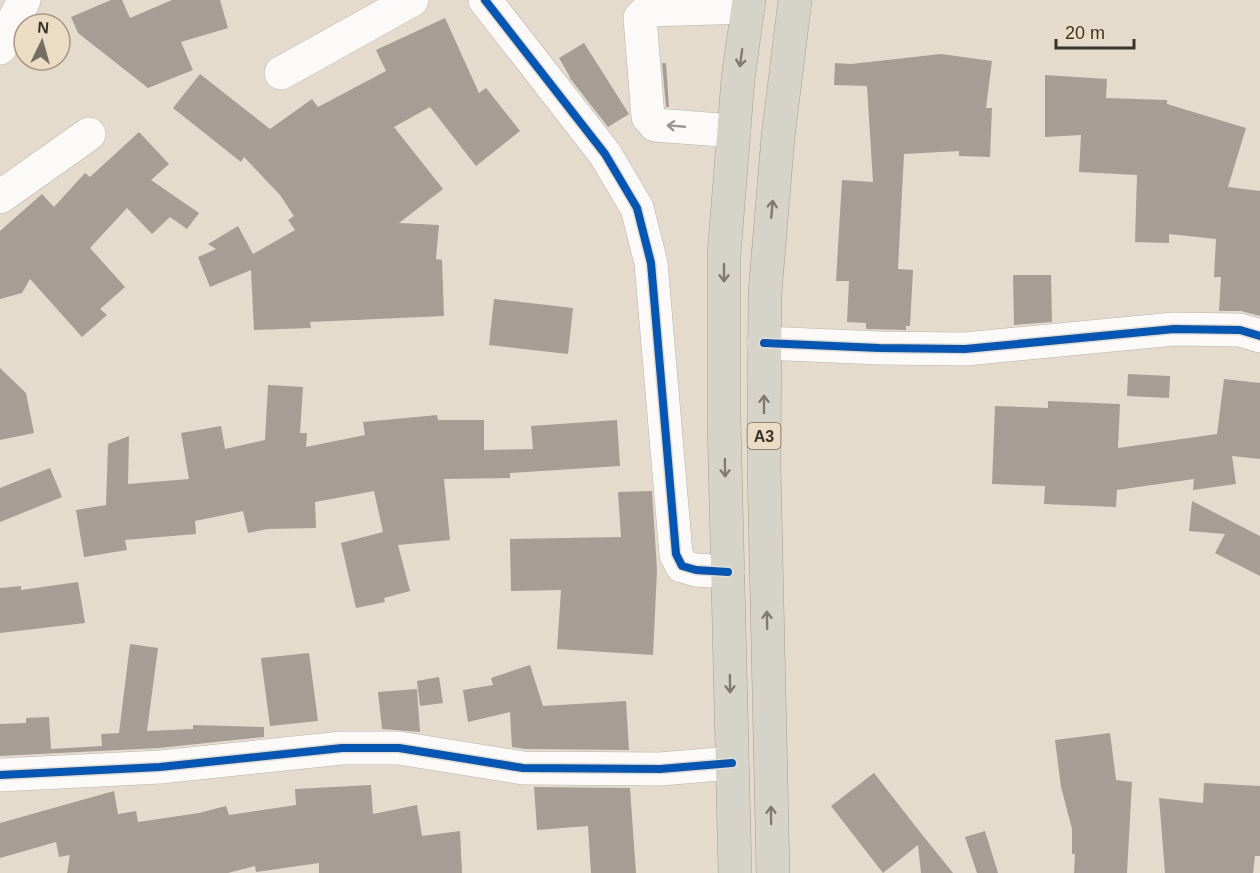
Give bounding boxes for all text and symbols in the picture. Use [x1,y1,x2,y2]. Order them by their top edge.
north arrow [12,12,72,72]
scale bar [1056,12,1134,50]
text: N [37,19,50,37]
text: 20 m [1065,23,1105,43]
one-way arrow [736,48,747,67]
one-way arrow [666,120,686,131]
one-way arrow [767,199,778,219]
one-way arrow [718,263,730,283]
one-way arrow [758,394,770,414]
road number: A3 [748,423,780,449]
one-way arrow [719,458,731,478]
one-way arrow [761,610,773,630]
one-way arrow [725,674,736,694]
one-way arrow [766,805,777,825]

